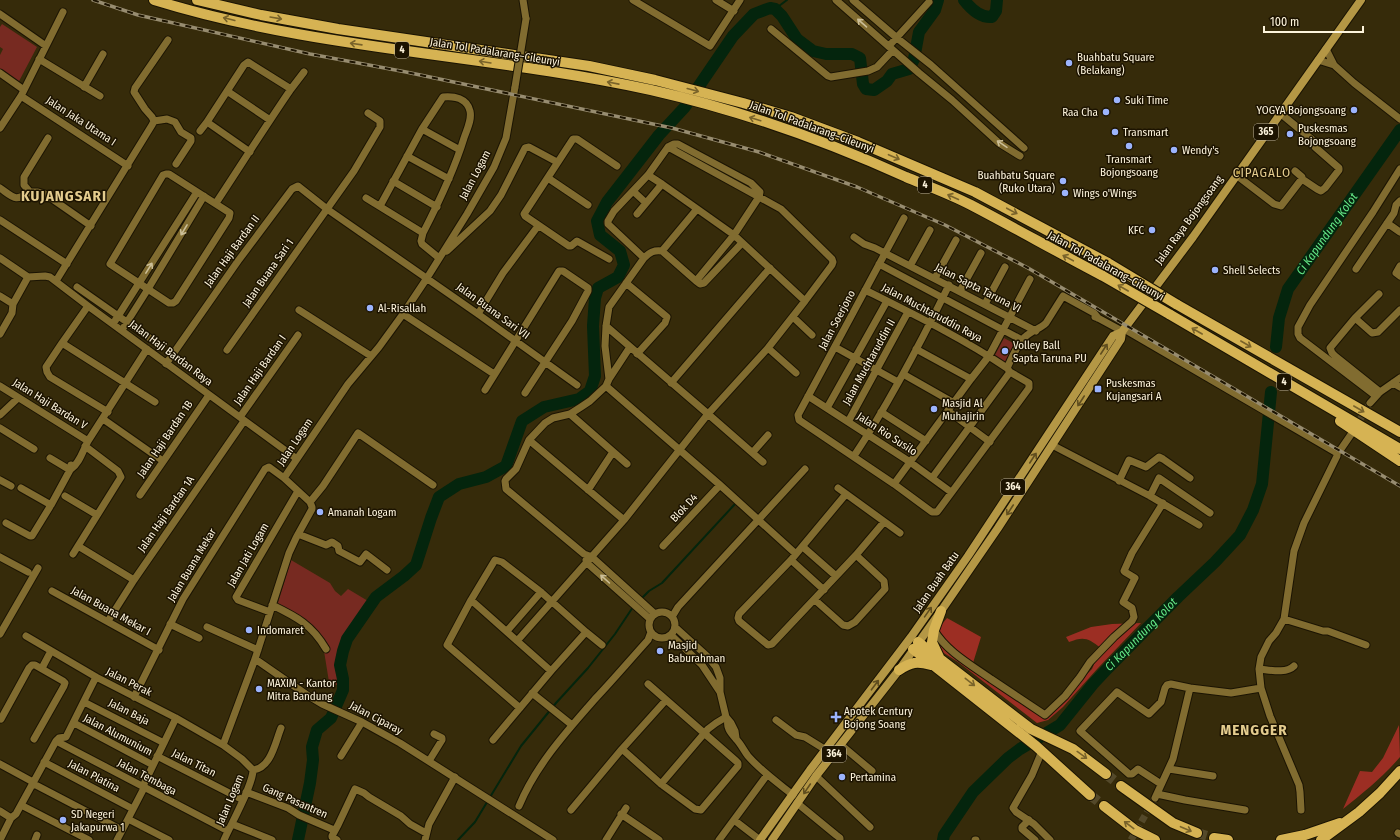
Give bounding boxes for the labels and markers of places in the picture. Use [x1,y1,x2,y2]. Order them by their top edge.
place label: Buahbatu Square (Belakang) [1077,51,1155,77]
marker: Buahbatu Square (Belakang) [1064,58,1074,68]
place label: Suki Time [1125,94,1168,107]
marker: Suki Time [1112,95,1122,105]
place label: YOGYA Bojongsoang [1257,104,1347,117]
marker: YOGYA Bojongsoang [1349,105,1359,115]
place label: Raa Cha [1062,106,1098,119]
marker: Raa Cha [1101,107,1111,117]
place label: Puskesmas Bojongsoang [1298,122,1357,148]
place label: Transmart [1123,126,1169,139]
marker: Transmart [1110,127,1120,137]
marker: Puskesmas Bojongsoang [1285,129,1295,139]
marker: Transmart Bojongsoang [1124,141,1134,151]
place label: Wendy's [1182,144,1219,157]
marker: Wendy's [1169,145,1179,155]
place label: Transmart Bojongsoang [1100,153,1159,179]
place label: Buahbatu Square (Ruko Utara) [978,169,1055,195]
marker: Buahbatu Square (Ruko Utara) [1058,176,1068,186]
place label: Wings o'Wings [1073,187,1137,200]
marker: Wings o'Wings [1060,188,1070,198]
place label: KFC [1128,224,1144,237]
marker: KFC [1147,225,1157,235]
place label: Shell Selects [1223,264,1281,277]
marker: Shell Selects [1210,265,1220,275]
place label: Al-Risallah [378,302,426,315]
marker: Al-Risallah [365,303,375,313]
place label: Volley Ball Sapta Taruna PU [1013,339,1087,365]
marker: Volley Ball Sapta Taruna PU [1000,346,1010,356]
place label: Puskesmas Kujangsari A [1106,377,1162,403]
marker: Puskesmas Kujangsari A [1093,384,1103,394]
place label: Masjid Al Muhajirin [942,397,985,423]
marker: Masjid Al Muhajirin [929,404,939,414]
place label: Amanah Logam [328,506,396,519]
marker: Amanah Logam [315,507,325,517]
place label: Indomaret [257,624,304,637]
marker: Indomaret [244,625,254,635]
place label: Masjid Baburahman [668,639,725,665]
marker: Masjid Baburahman [655,646,665,656]
place label: MAXIM - Kantor Mitra Bandung [267,677,336,703]
marker: MAXIM - Kantor Mitra Bandung [254,684,264,694]
place label: Apotek Century Bojong Soang [844,705,913,731]
marker: Apotek Century Bojong Soang [831,712,841,722]
place label: Pertamina [850,771,896,784]
marker: Pertamina [837,772,847,782]
place label: SD Negeri Jakapurwa 1 [71,808,125,834]
marker: SD Negeri Jakapurwa 1 [58,815,68,825]

